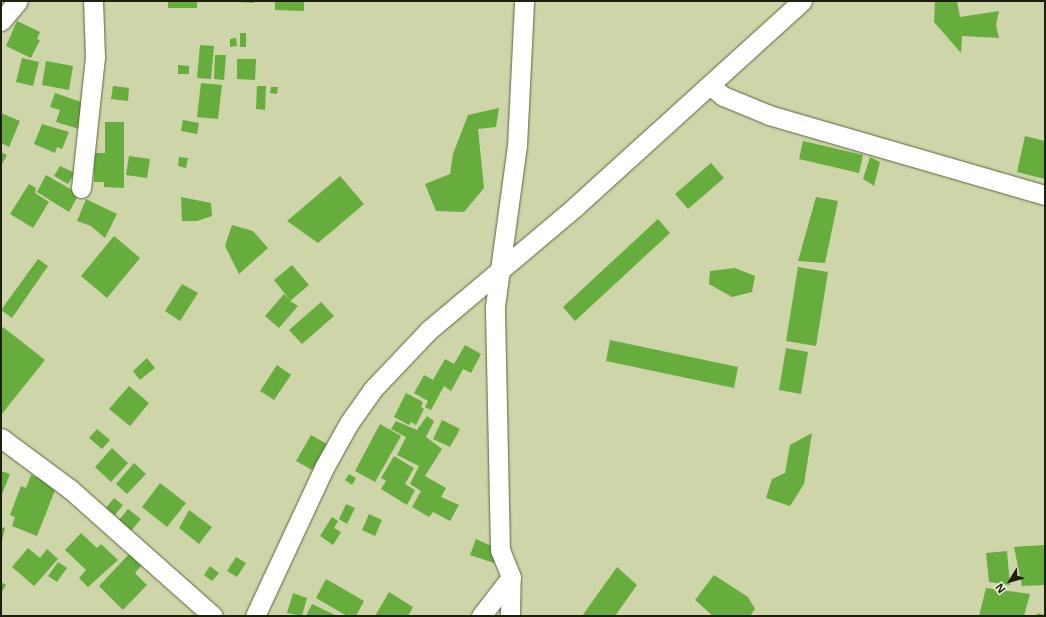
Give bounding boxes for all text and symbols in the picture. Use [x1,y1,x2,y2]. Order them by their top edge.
north arrow [990,561,1030,601]
text: N [991,580,1009,597]

